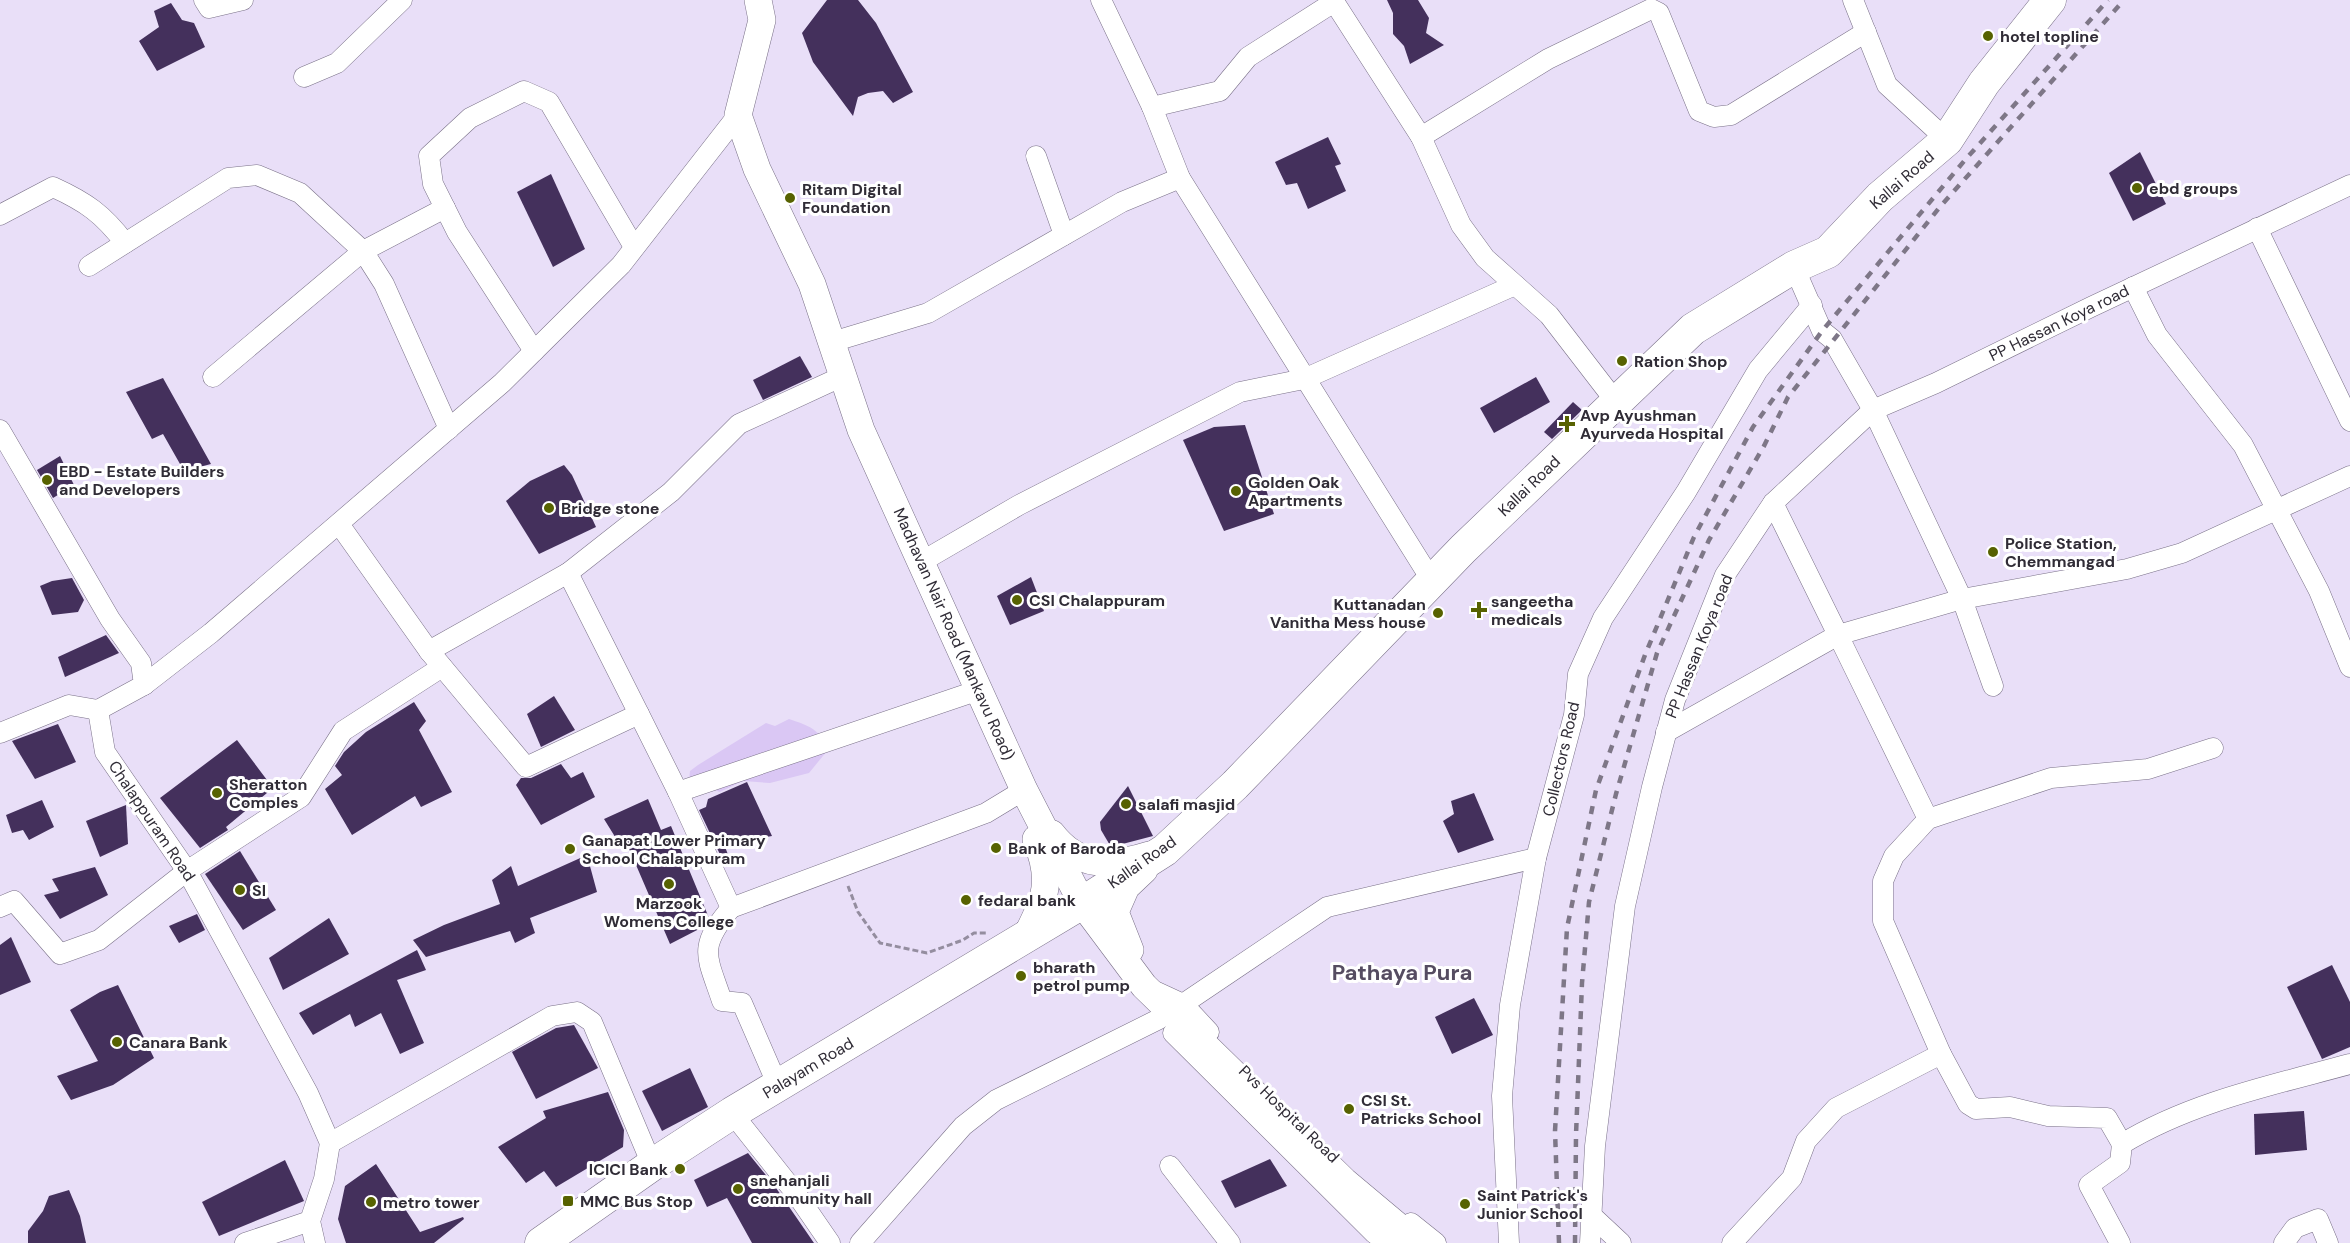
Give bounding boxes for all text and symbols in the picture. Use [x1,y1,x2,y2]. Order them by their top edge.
place label: hotel topline [2000,26,2099,47]
marker: hotel topline [1981,29,1995,43]
street label: Kallai Road [1865,146,1939,214]
place label: ebd groups [2149,178,2238,199]
place label: Ritam Digital Foundation [802,179,902,218]
marker: ebd groups [2130,181,2144,195]
marker: Ritam Digital Foundation [783,191,797,205]
street label: PP Hassan Koya road [1985,280,2133,366]
place label: Ration Shop [1634,351,1728,372]
marker: Ration Shop [1615,354,1629,368]
place label: Avp Ayushman Ayurveda Hospital [1580,405,1724,444]
marker: Avp Ayushman Ayurveda Hospital [1558,415,1576,433]
street label: Kallai Road [1493,451,1565,521]
place label: EBD - Estate Builders and Developers [59,461,224,500]
place label: Golden Oak Apartments [1248,472,1343,511]
marker: EBD - Estate Builders and Developers [40,473,54,487]
marker: Golden Oak Apartments [1229,484,1243,498]
place label: Bridge stone [561,498,659,519]
marker: Bridge stone [542,501,556,515]
street label: Madhavan Nair Road (Mankavu Road) [889,505,1019,763]
place label: Police Station, Chemmangad [2005,533,2117,572]
marker: Police Station, Chemmangad [1986,545,2000,559]
street label: PP Hassan Koya road [1661,571,1737,721]
place label: CSI Chalappuram [1029,590,1165,611]
place label: sangeetha medicals [1491,591,1573,630]
marker: CSI Chalappuram [1010,593,1024,607]
place label: Kuttanadan Vanitha Mess house [1270,594,1426,633]
marker: sangeetha medicals [1472,603,1486,617]
marker: Kuttanadan Vanitha Mess house [1431,606,1445,620]
street label: Collectors Road [1538,700,1584,818]
street label: Chalappuram Road [104,757,200,885]
place label: Sheratton Comples [229,774,307,813]
marker: Sheratton Comples [210,786,224,800]
place label: salafi masjid [1138,794,1235,815]
marker: salafi masjid [1119,797,1133,811]
place label: Ganapat Lower Primary School Chalappuram [582,830,766,869]
street label: Kallai Road [1104,831,1180,893]
place label: Bank of Baroda [1008,838,1126,859]
marker: Bank of Baroda [989,841,1003,855]
marker: Ganapat Lower Primary School Chalappuram [563,842,577,856]
marker: Marzook Womens College [662,877,676,891]
place label: SI [252,880,266,901]
marker: SI [233,883,247,897]
place label: fedaral bank [978,890,1077,911]
place label: Marzook Womens College [604,893,734,932]
marker: fedaral bank [959,893,973,907]
place label: bharath petrol pump [1033,957,1130,996]
district label: Pathaya Pura [1332,958,1472,987]
marker: bharath petrol pump [1014,969,1028,983]
place label: Canara Bank [129,1032,229,1053]
street label: Palayam Road [759,1033,857,1103]
marker: Canara Bank [110,1035,124,1049]
street label: Pvs Hospital Road [1234,1061,1344,1167]
place label: CSI St. Patricks School [1361,1090,1481,1129]
marker: CSI St. Patricks School [1342,1102,1356,1116]
place label: ICICI Bank [589,1159,669,1180]
marker: ICICI Bank [673,1162,687,1176]
place label: snehanjali community hall [750,1170,872,1209]
marker: snehanjali community hall [731,1182,745,1196]
place label: Saint Patrick's Junior School [1477,1185,1588,1224]
place label: MMC Bus Stop [580,1191,693,1212]
place label: metro tower [383,1192,480,1213]
marker: MMC Bus Stop [561,1194,575,1208]
marker: metro tower [364,1195,378,1209]
marker: Saint Patrick's Junior School [1458,1197,1472,1211]

